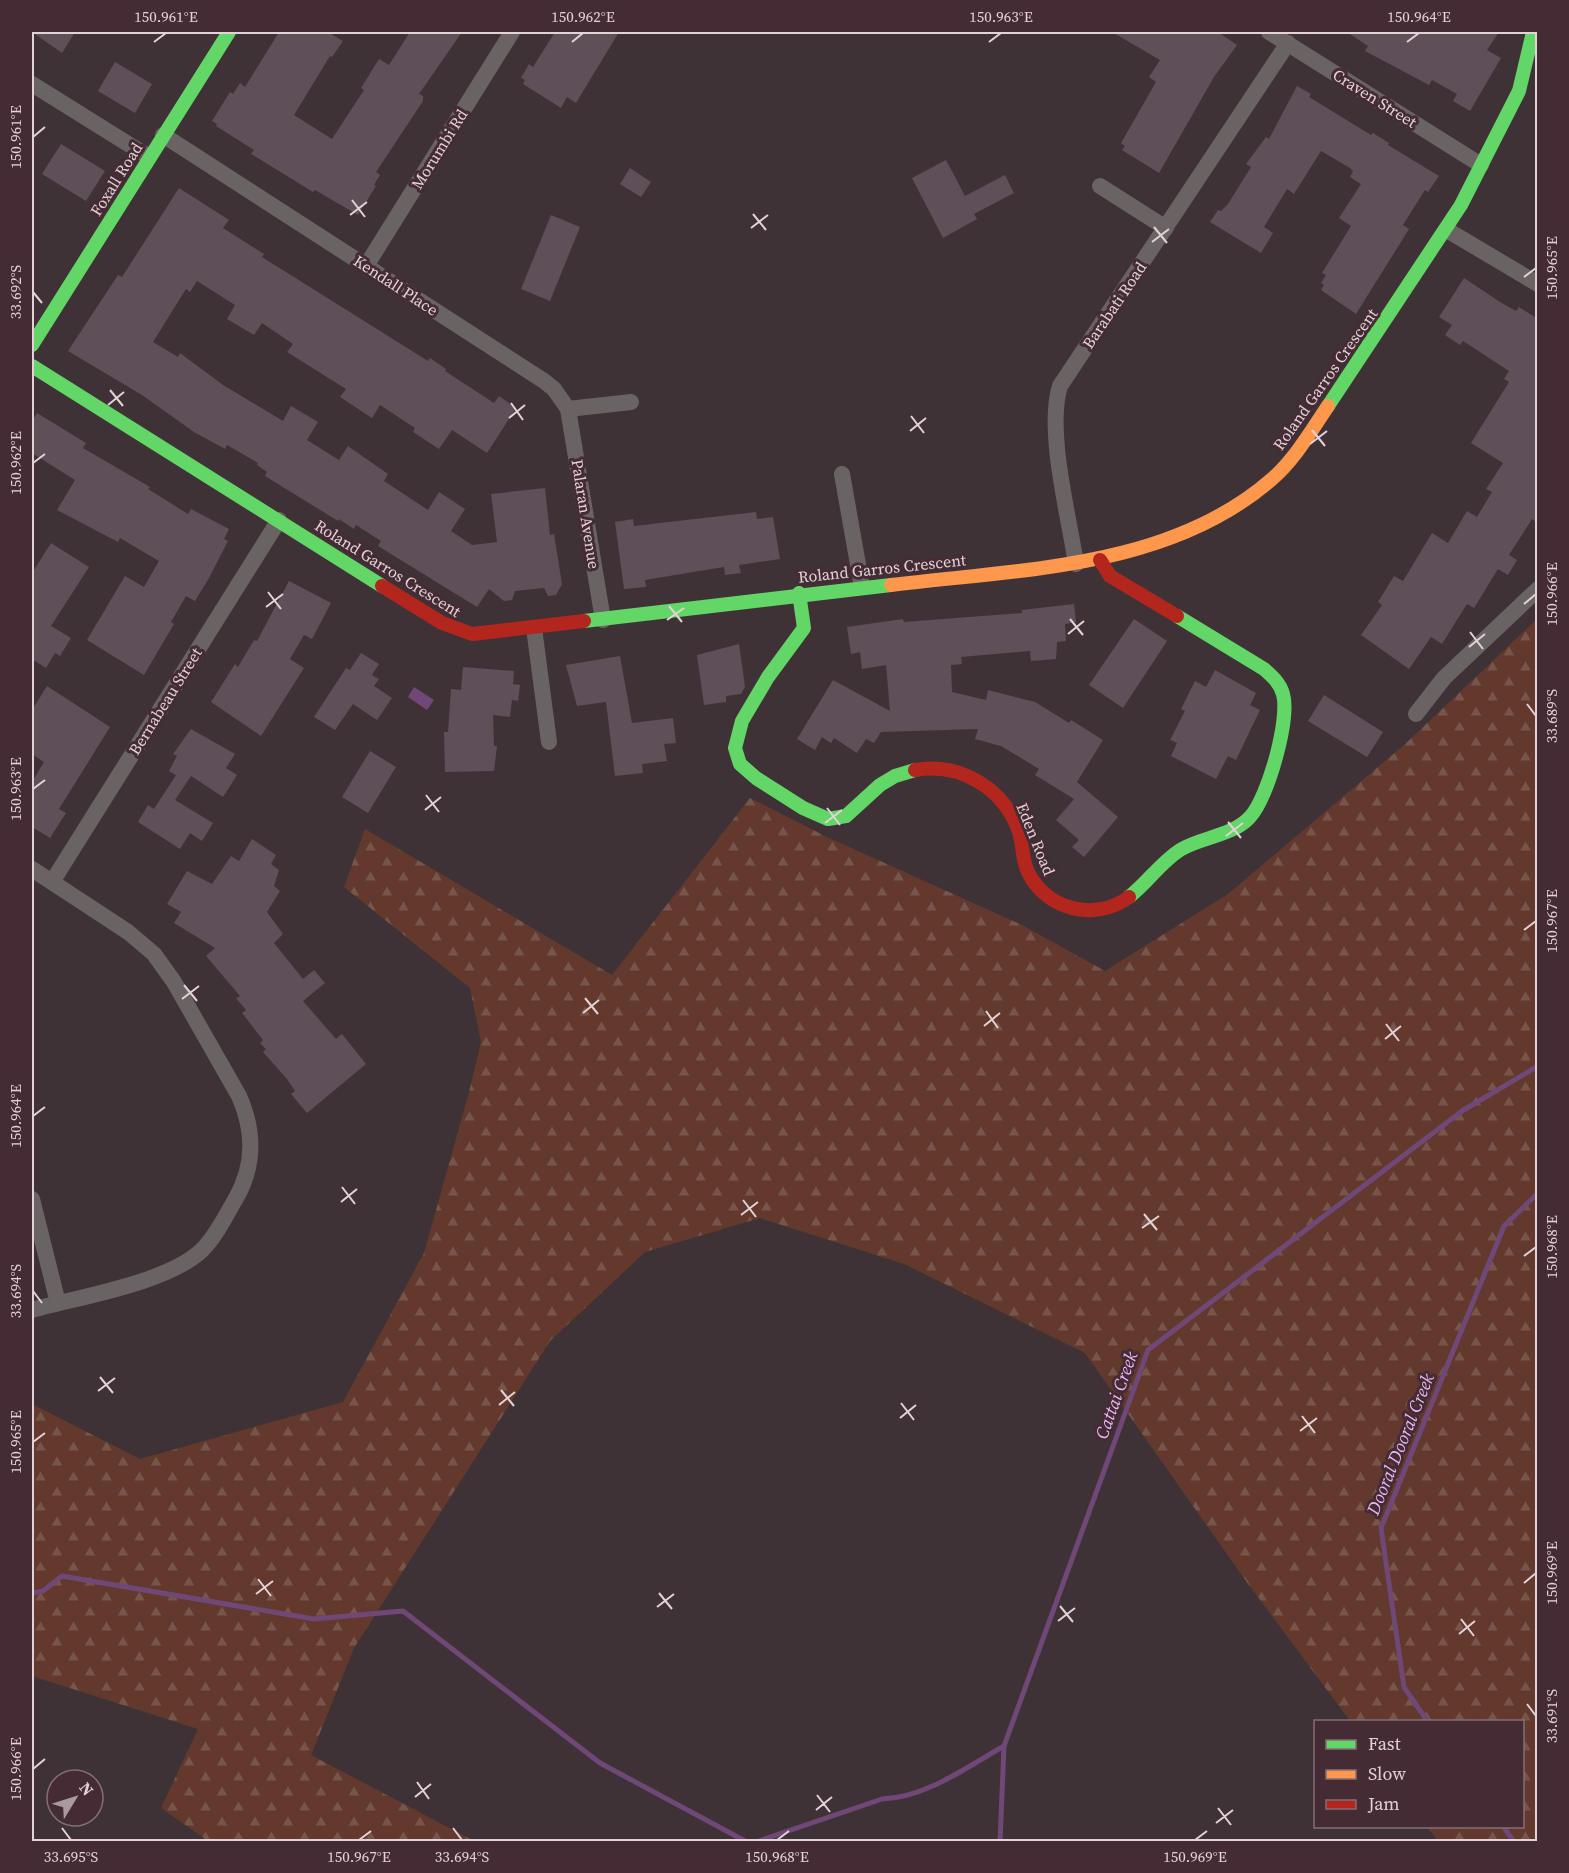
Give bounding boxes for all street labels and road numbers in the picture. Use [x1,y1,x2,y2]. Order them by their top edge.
street label: Craven Street [1329,63,1422,133]
street label: Morumbi Rd [406,105,472,193]
street label: Foxall Road [85,138,147,220]
street label: Kendall Place [349,249,443,321]
street label: Barabati Road [1077,257,1151,353]
street label: Roland Garros Crescent [1268,303,1383,454]
street label: Palaran Avenue [566,458,606,570]
street label: Roland Garros Crescent [311,514,466,622]
street label: Roland Garros Crescent [797,548,968,588]
street label: Bernabeau Street [123,642,207,759]
street label: Eden Road [1011,799,1061,879]

